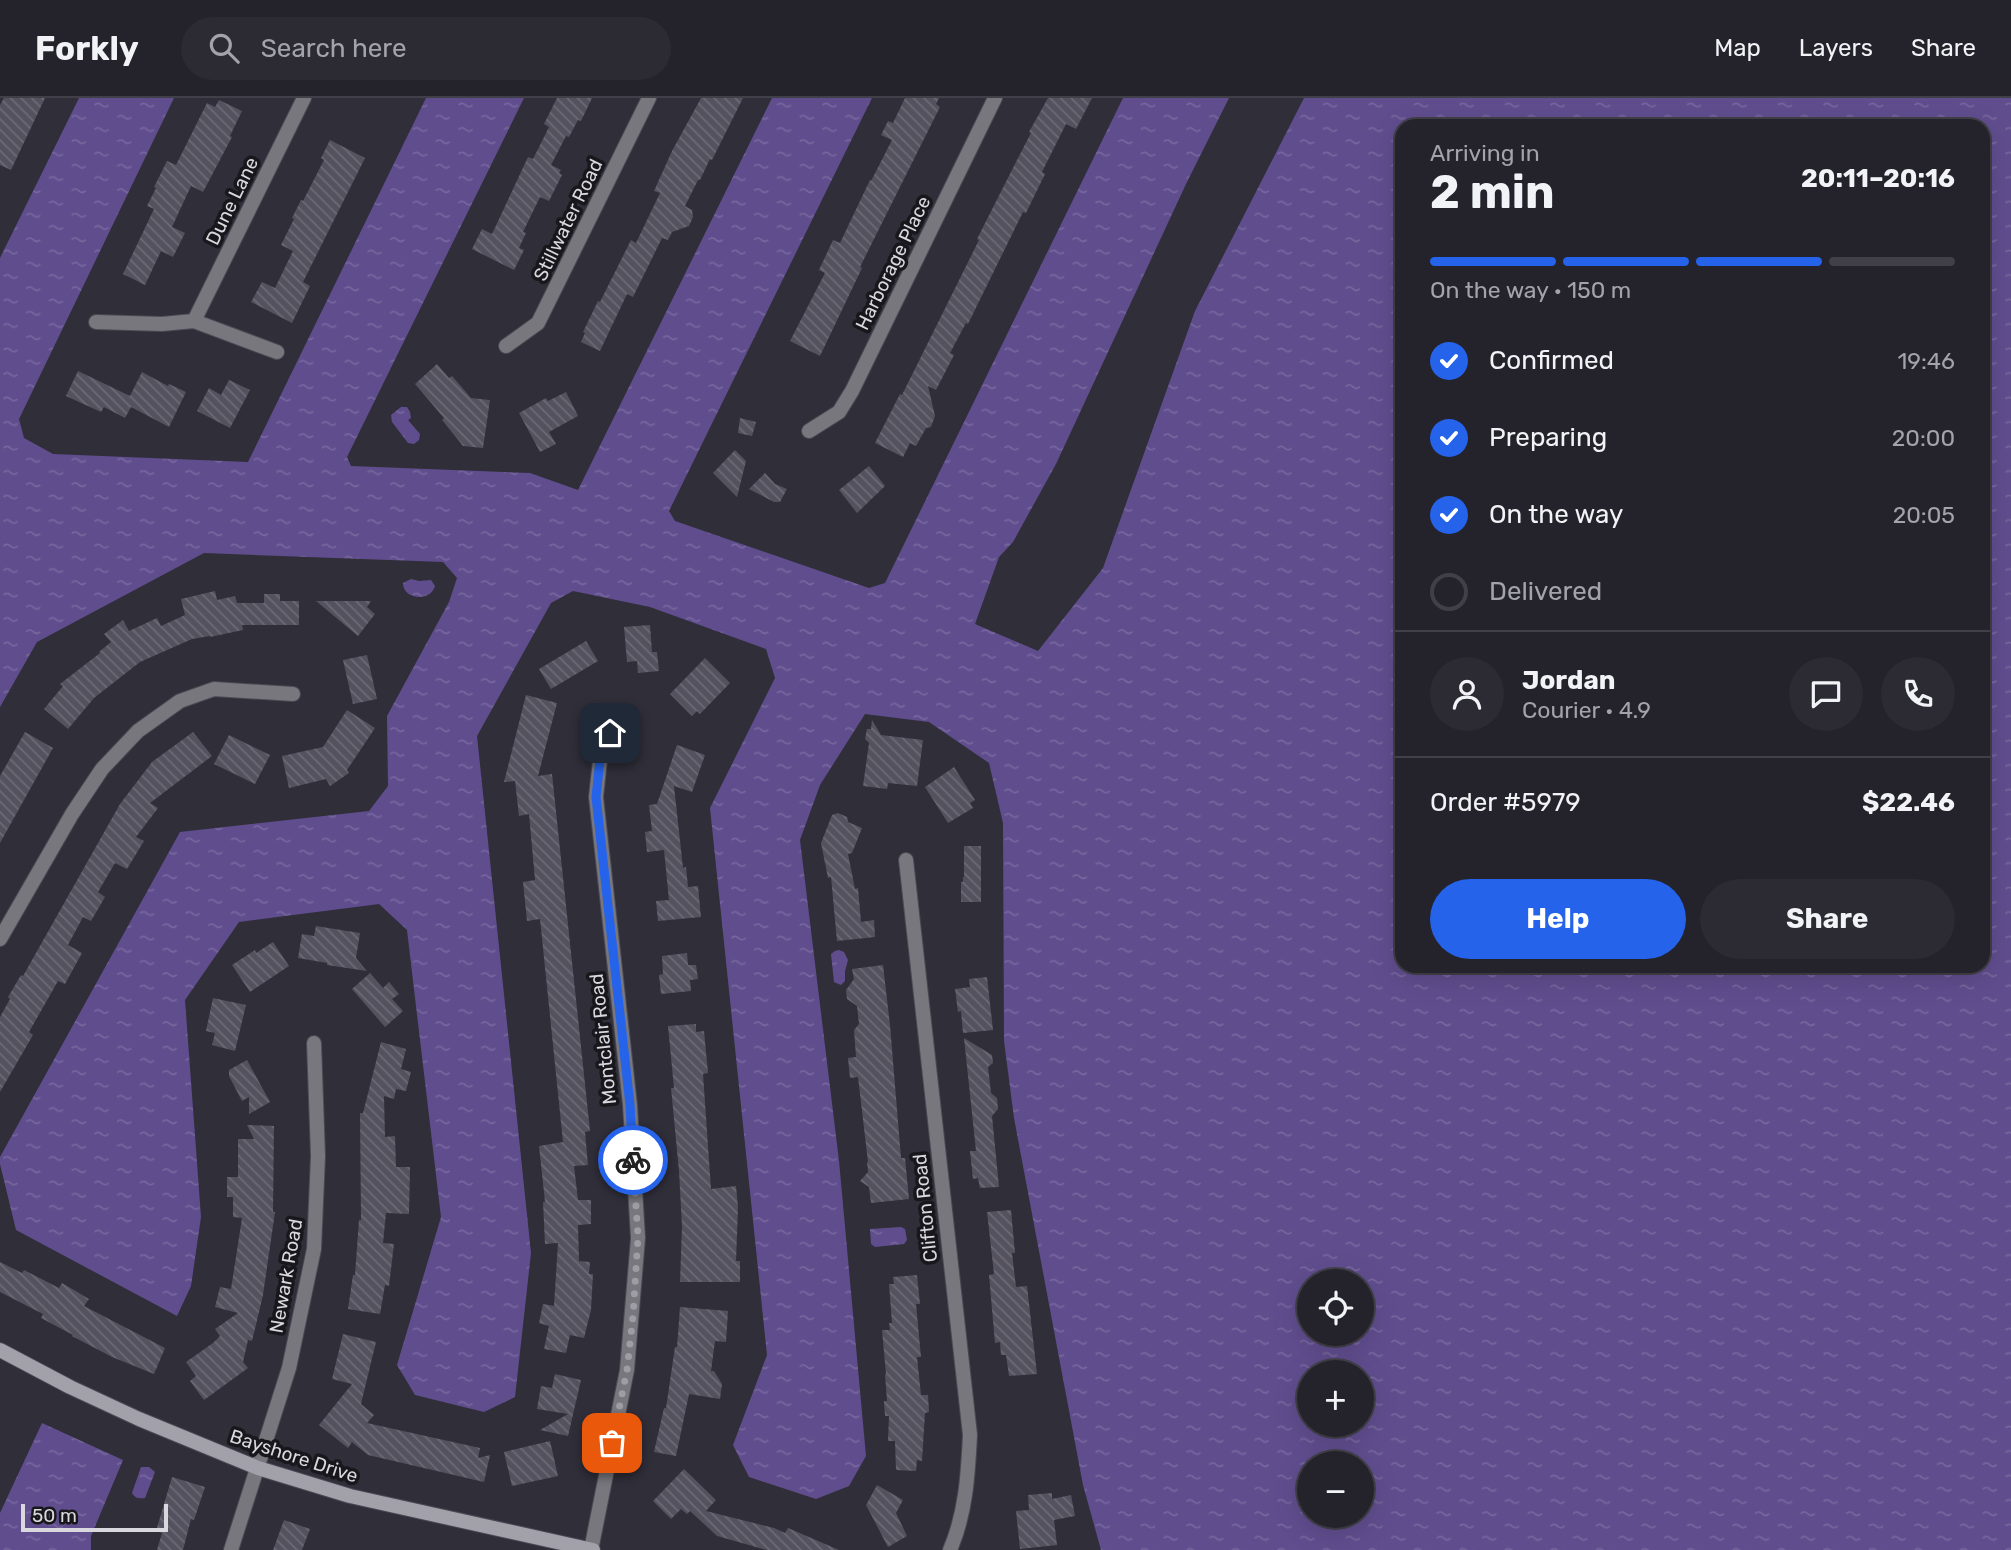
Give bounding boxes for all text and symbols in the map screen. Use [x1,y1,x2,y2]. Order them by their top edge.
search box [181,17,671,80]
text: Forkly [35,29,139,68]
icon: search [205,29,243,67]
text: Search here [261,33,407,64]
text: Map [1714,34,1761,62]
text: Layers [1799,34,1873,62]
text: Share [1911,34,1976,62]
text: Arriving in [1430,139,1540,167]
street label: Dune Lane [201,153,263,249]
street label: Stillwater Road [529,155,607,285]
text: 20:11–20:16 [1801,163,1955,194]
text: 2 min [1430,165,1555,220]
street label: Harborage Place [851,192,935,334]
text: On the way · 150 m [1430,276,1631,304]
icon: check [1430,342,1468,380]
text: Confirmed [1489,345,1614,376]
text: 19:46 [1897,347,1955,375]
icon: check [1430,419,1468,457]
text: Preparing [1489,422,1607,453]
text: 20:00 [1892,424,1955,452]
icon: check [1430,496,1468,534]
text: On the way [1489,499,1623,530]
text: 20:05 [1893,501,1955,529]
text: Delivered [1489,576,1602,607]
button: person [1430,657,1504,731]
button: chat [1789,657,1863,731]
button: phone [1881,657,1955,731]
text: Jordan [1522,665,1615,696]
text: Courier · 4.9 [1522,696,1651,724]
pin [580,703,640,763]
icon: home [591,714,629,752]
text: Order #5979 [1430,787,1581,818]
text: $22.46 [1862,787,1955,818]
button: Help [1430,879,1686,959]
button: Share [1700,879,1955,959]
street label: Montclair Road [585,972,621,1106]
courier [598,1125,668,1195]
icon: bike [614,1141,652,1179]
street label: Clifton Road [908,1153,942,1263]
street label: Newark Road [265,1217,307,1335]
map controls [1297,1269,1374,1528]
button: locate [1297,1269,1374,1346]
button: + [1297,1360,1374,1437]
pin [582,1413,642,1473]
street label: Bayshore Drive [227,1424,361,1488]
icon: bag [593,1424,631,1462]
button: − [1297,1451,1374,1528]
scale bar [21,1501,168,1533]
text: 50 m [32,1504,77,1527]

